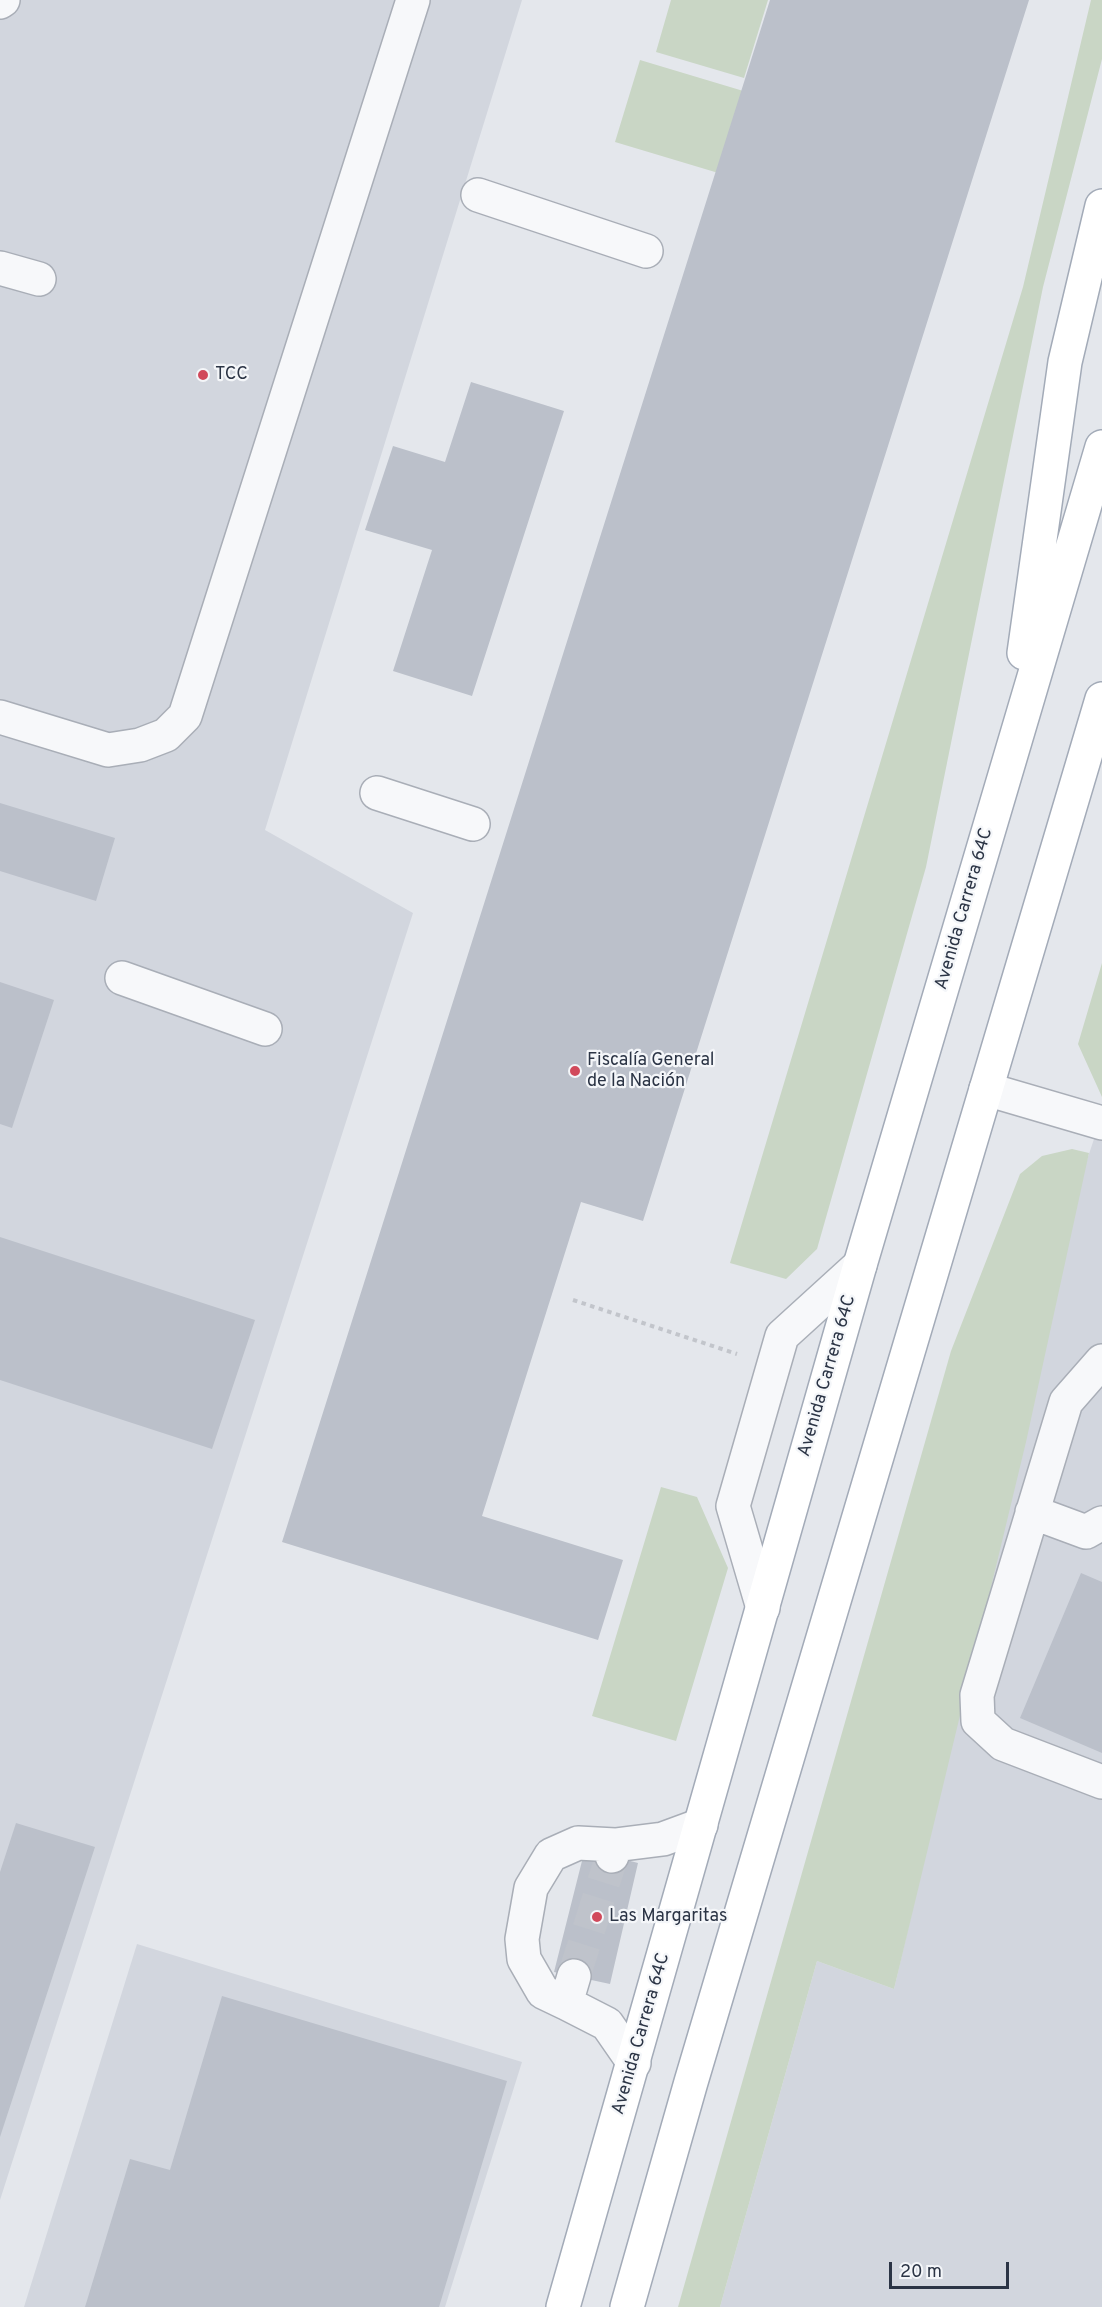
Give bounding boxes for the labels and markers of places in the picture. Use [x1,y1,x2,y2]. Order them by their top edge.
place label: TCC [215,364,248,386]
marker: TCC [196,368,210,382]
place label: Fiscalía General de la Nación [587,1050,715,1092]
marker: Fiscalía General de la Nación [568,1064,582,1078]
place label: Las Margaritas [609,1906,727,1928]
marker: Las Margaritas [590,1910,604,1924]

